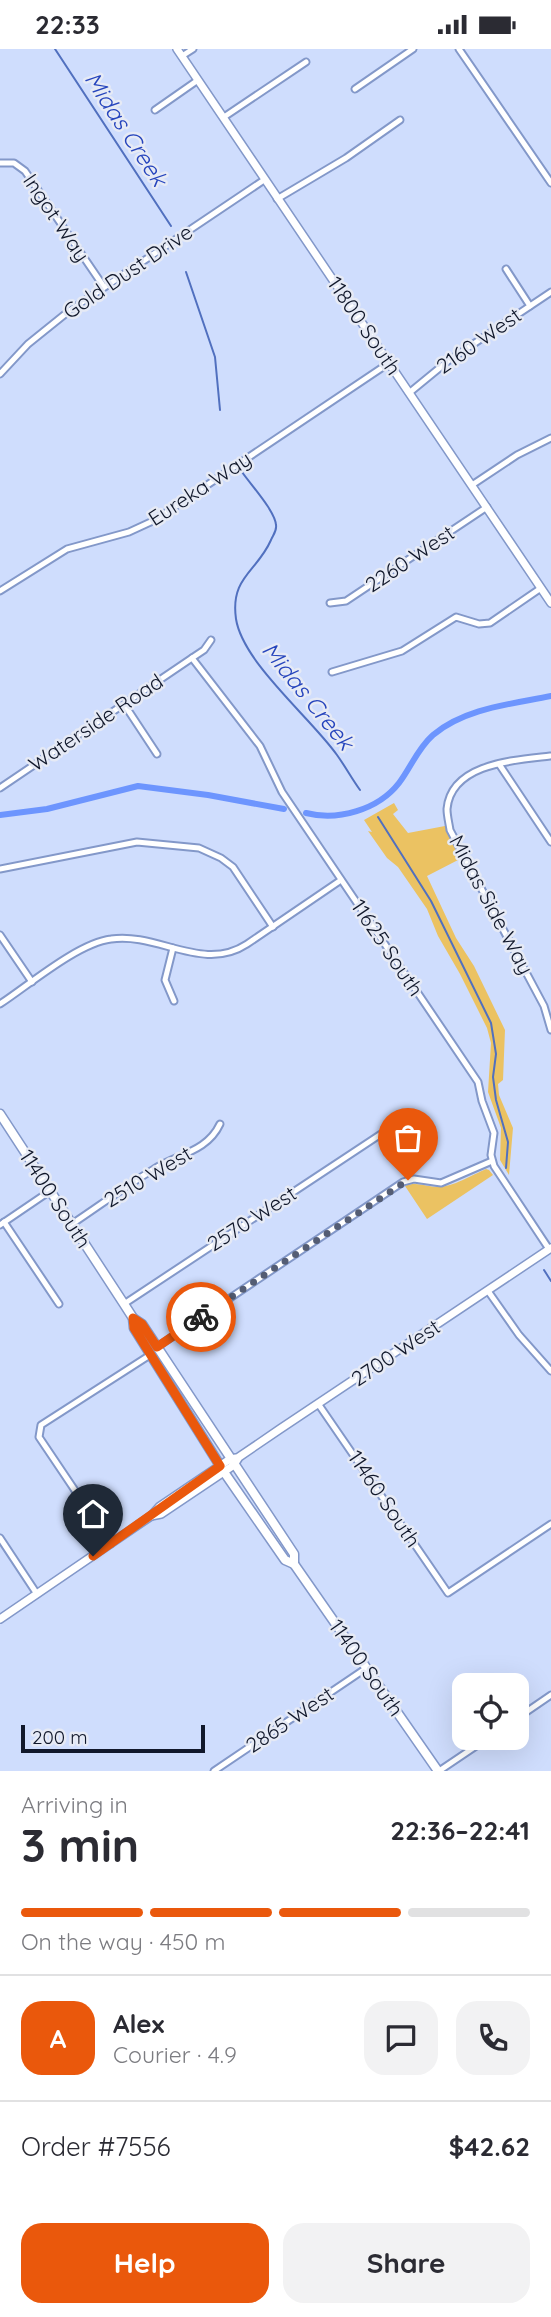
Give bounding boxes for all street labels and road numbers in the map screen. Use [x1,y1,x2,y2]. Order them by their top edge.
street label: Ingot Way [18,169,96,266]
street label: Gold Dust Drive [58,218,197,324]
street label: 11800 South [322,271,407,380]
street label: 2160 West [431,302,526,379]
street label: Eureka Way [143,445,256,531]
street label: 2260 West [360,519,459,597]
street label: Waterside Road [23,668,168,777]
street label: Midas Side Way [444,830,540,979]
street label: 11625 South [346,894,430,1001]
street label: 2510 West [99,1140,196,1212]
street label: 11400 South [14,1144,97,1253]
street label: 2570 West [202,1180,301,1257]
street label: 2700 West [346,1313,445,1391]
street label: 11460 South [343,1445,427,1552]
street label: 11400 South [324,1614,410,1721]
street label: 2865 West [241,1680,338,1758]

